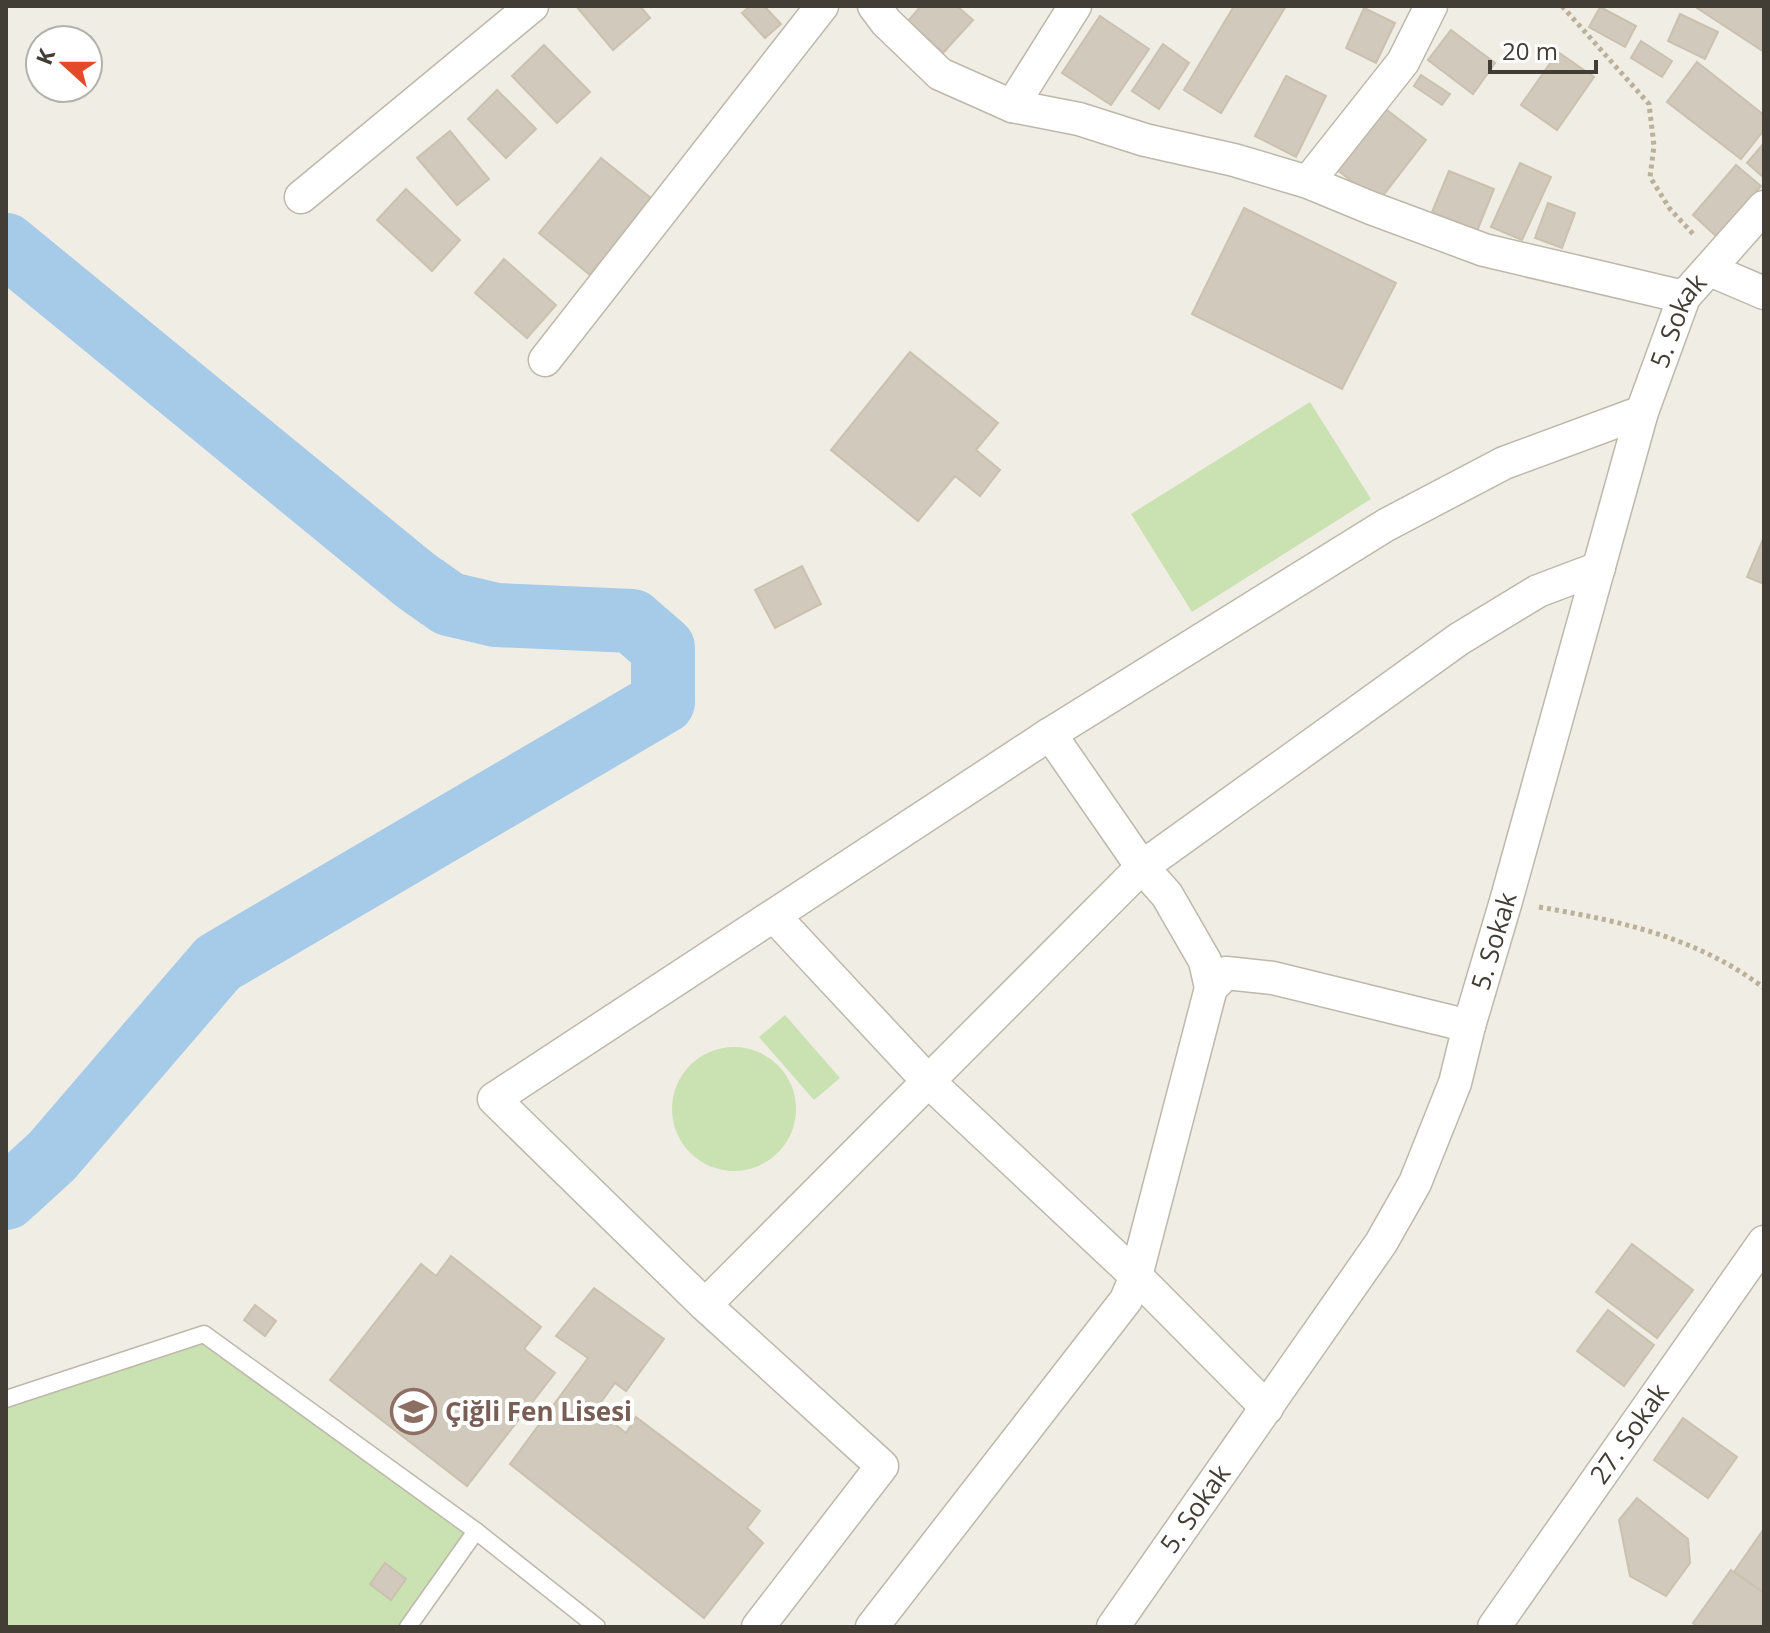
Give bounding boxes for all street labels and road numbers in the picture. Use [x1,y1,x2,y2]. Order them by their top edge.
street label: 5. Sokak [1641,265,1714,372]
street label: 5. Sokak [1462,888,1525,994]
street label: 27. Sokak [1581,1375,1677,1491]
street label: 5. Sokak [1151,1457,1238,1560]

